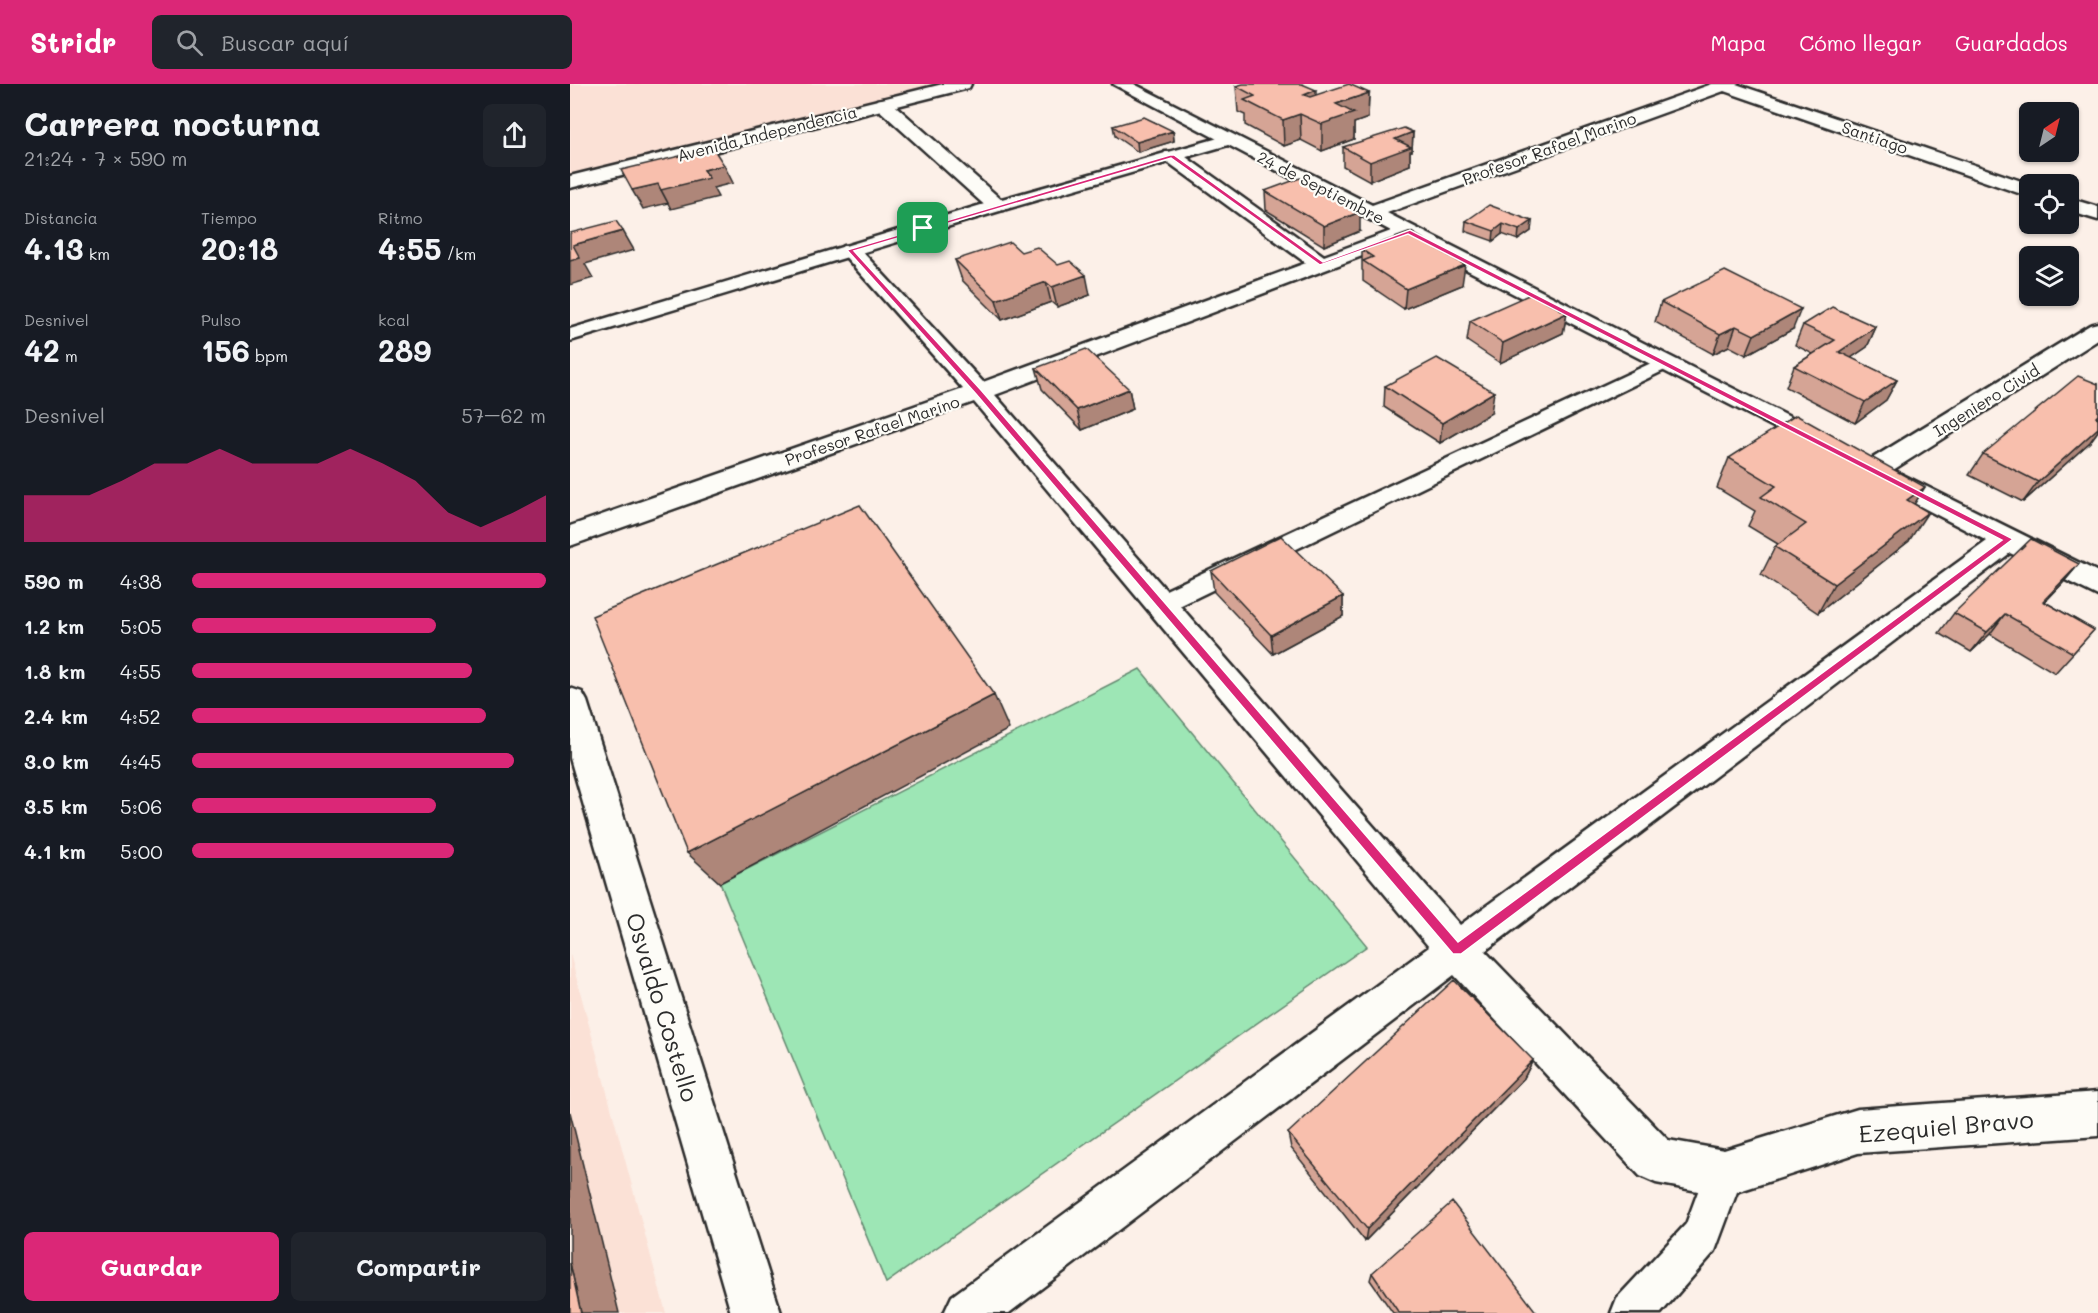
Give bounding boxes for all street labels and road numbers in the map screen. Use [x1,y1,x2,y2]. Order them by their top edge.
street label: Avenida Independencia [675,100,859,166]
street label: Profesor Rafael Marino [1459,107,1639,189]
street label: Santiago [1839,116,1911,158]
street label: 24 de Septiembre [1254,146,1388,228]
street label: Ingeniero Civid [1929,359,2043,441]
street label: Profesor Rafael Marino [782,390,962,470]
street label: Osvaldo Costello [619,909,707,1105]
street label: Ezequiel Bravo [1857,1103,2035,1149]

